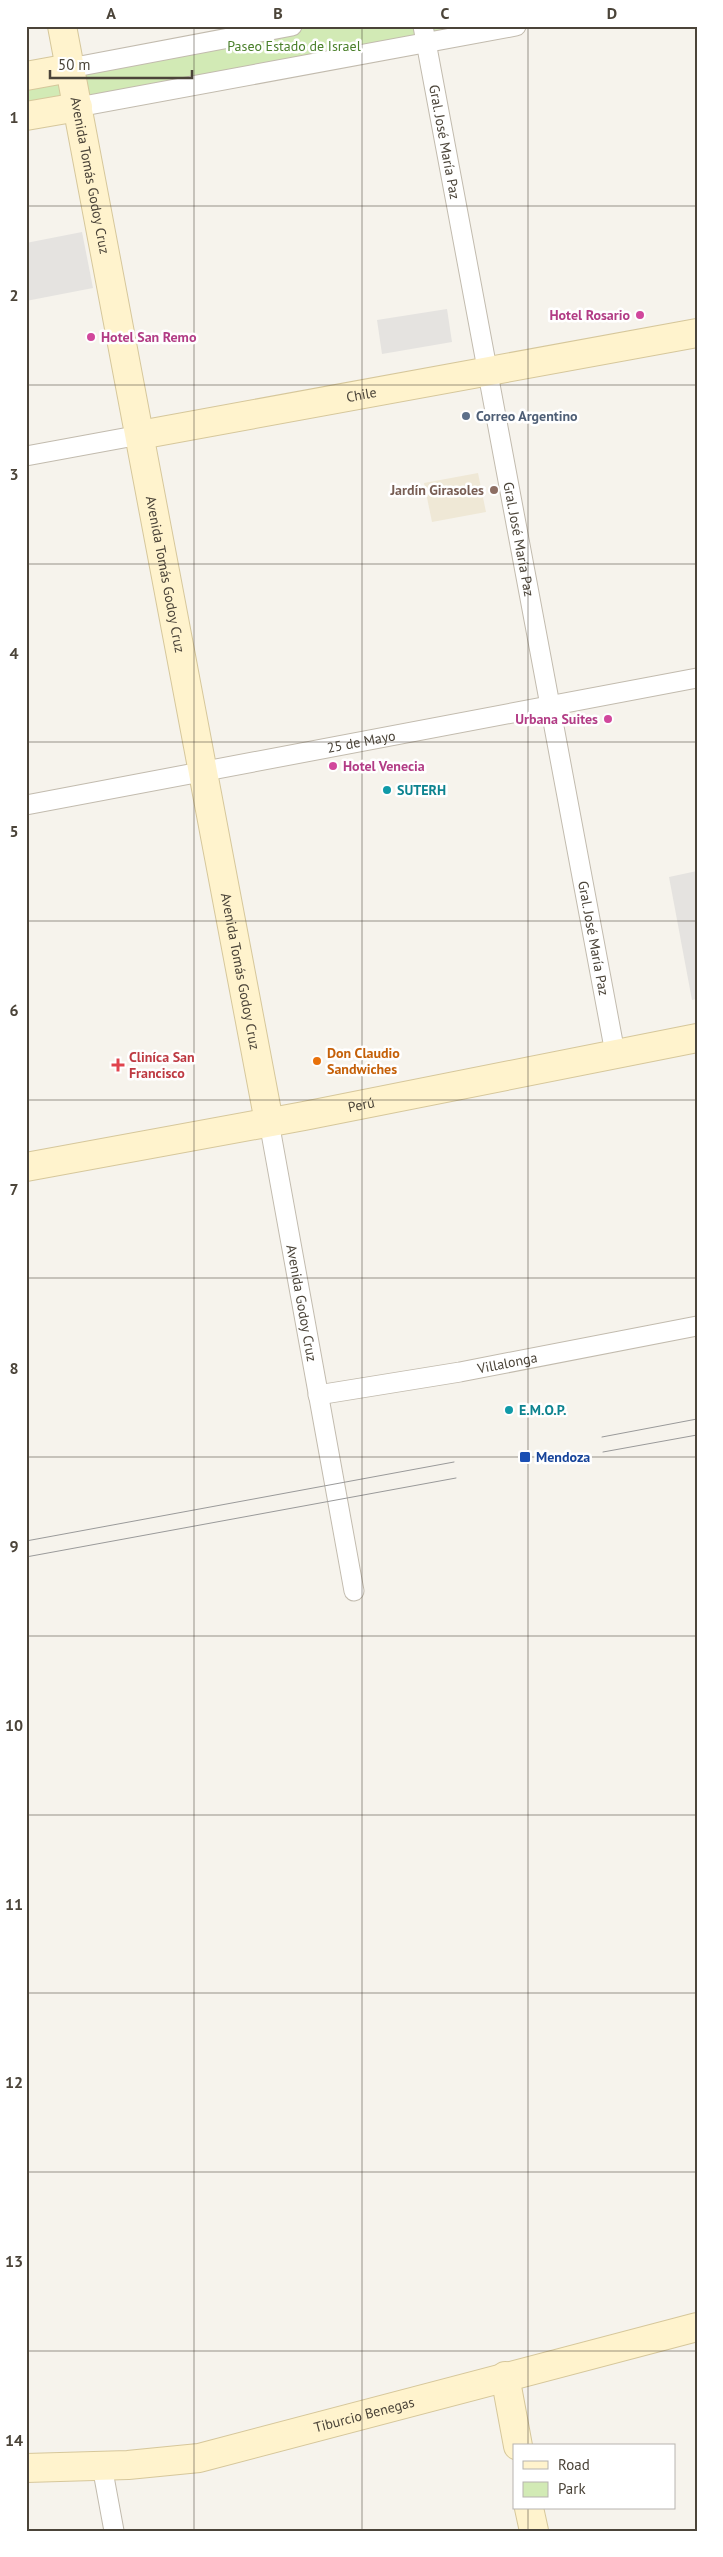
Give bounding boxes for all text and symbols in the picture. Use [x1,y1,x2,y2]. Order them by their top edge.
text: A [106,3,116,23]
text: B [273,3,283,23]
text: C [441,3,450,23]
text: D [607,3,617,23]
park label: Paseo Estado de Israel [227,37,361,55]
scale bar [50,48,192,80]
text: 50 m [58,55,91,74]
street label: Gral. José María Paz [425,83,464,201]
street label: Avenida Tomás Godoy Cruz [67,95,114,255]
text: 1 [9,107,19,127]
text: 2 [9,285,19,305]
place label: Hotel Rosario [549,306,630,324]
marker: Hotel Rosario [634,309,646,321]
place label: Hotel San Remo [101,328,197,346]
marker: Hotel San Remo [85,331,97,343]
street label: Chile [345,383,378,406]
place label: Correo Argentino [476,407,578,425]
marker: Correo Argentino [460,410,472,422]
text: 3 [9,464,19,484]
street label: Gral. José María Paz [499,480,538,598]
place label: Jardín Girasoles [389,481,484,499]
marker: Jardín Girasoles [488,484,500,496]
street label: Avenida Tomás Godoy Cruz [142,494,189,654]
text: 4 [9,643,19,663]
place label: Urbana Suites [515,710,598,728]
marker: Urbana Suites [602,713,614,725]
street label: 25 de Mayo [325,726,397,757]
place label: Hotel Venecia [343,757,425,775]
marker: Hotel Venecia [327,760,339,772]
place label: SUTERH [397,781,446,799]
marker: SUTERH [381,784,393,796]
text: 5 [9,821,19,841]
street label: Gral. José María Paz [574,879,613,997]
street label: Avenida Tomás Godoy Cruz [217,891,264,1051]
text: 6 [9,1000,19,1020]
place label: Don Claudio Sandwiches [327,1044,400,1078]
place label: Cliníca San Francisco [129,1048,195,1082]
marker: Don Claudio Sandwiches [311,1055,323,1067]
marker: Cliníca San Francisco [111,1058,125,1072]
street label: Perú [346,1093,376,1116]
text: 7 [9,1179,19,1199]
street label: Avenida Godoy Cruz [282,1243,321,1363]
street label: Villalonga [475,1348,539,1378]
text: 8 [9,1358,19,1378]
place label: E.M.O.P. [519,1401,566,1419]
marker: E.M.O.P. [503,1404,515,1416]
place label: Mendoza [536,1448,590,1466]
marker: Mendoza [518,1450,532,1464]
text: 9 [9,1536,19,1556]
text: 10 [5,1715,23,1735]
text: 11 [5,1894,23,1914]
text: 12 [5,2072,23,2092]
text: 13 [5,2251,23,2271]
street label: Tiburcio Benegas [312,2393,416,2436]
text: 14 [5,2430,23,2450]
legend [513,2444,676,2510]
text: Road [558,2455,590,2474]
text: Park [558,2479,586,2498]

